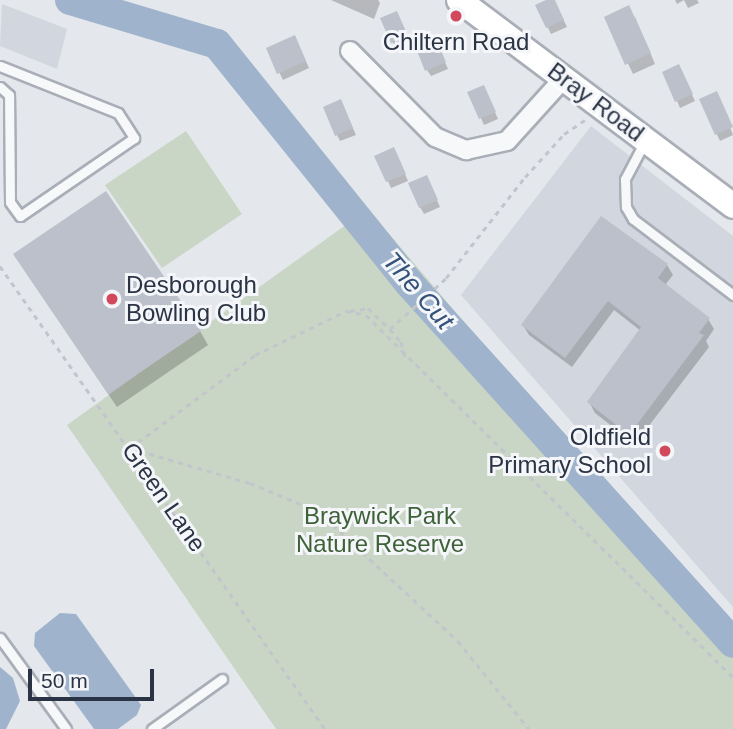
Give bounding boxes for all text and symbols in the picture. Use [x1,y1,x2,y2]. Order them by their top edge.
marker: Chiltern Road [448,8,464,24]
place label: Chiltern Road [383,28,529,56]
street label: Bray Road [542,56,650,148]
water label: The Cut [376,246,460,336]
place label: Desborough Bowling Club [126,271,266,327]
marker: Desborough Bowling Club [104,291,120,307]
place label: Oldfield Primary School [488,423,651,479]
street label: Green Lane [116,437,212,557]
marker: Oldfield Primary School [657,443,673,459]
park label: Braywick Park Nature Reserve [296,502,464,558]
scale bar [32,656,158,700]
text: 50 m [41,669,88,692]

